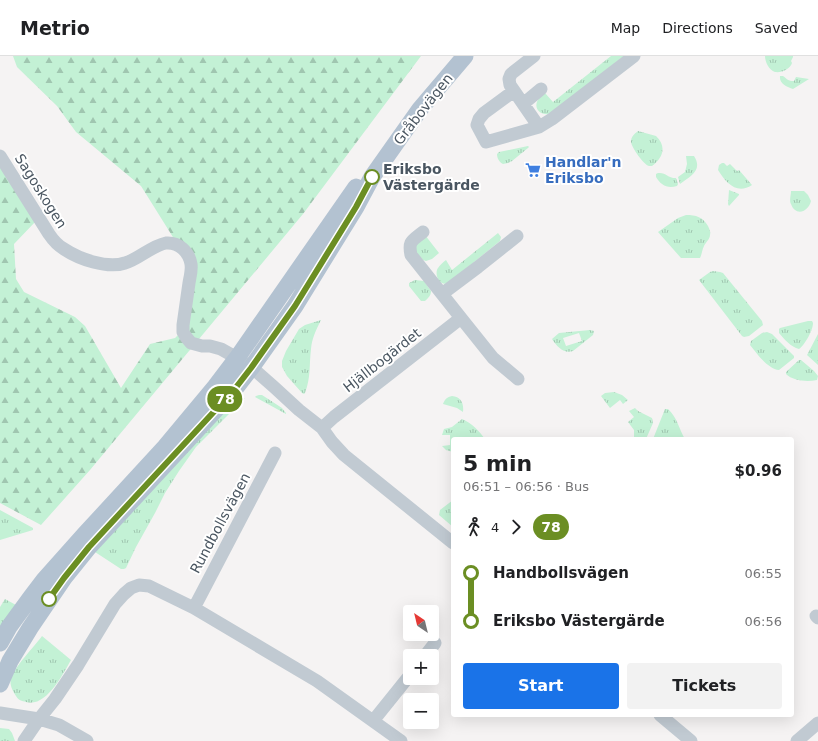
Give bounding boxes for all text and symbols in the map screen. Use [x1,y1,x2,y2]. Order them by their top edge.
text: Metrio [20,17,90,39]
text: Map [611,20,640,36]
text: Directions [662,20,733,36]
text: Saved [755,20,798,36]
street label: Gråbovägen [390,70,456,148]
street label: Sagoskogen [12,151,70,231]
place label: Handlar'n Eriksbo [545,154,622,186]
place label: Eriksbo Västergärde [383,161,480,193]
supermarket icon: Handlar'n Eriksbo [524,161,542,179]
marker: Eriksbo Västergärde [364,169,380,185]
street label: Hjällbogärdet [340,324,424,395]
line badge: 78 [207,386,243,412]
text: 78 [215,391,235,407]
text: 5 min [463,451,532,476]
text: $0.96 [735,462,782,480]
street label: Rundbollsvägen [187,470,253,576]
text: 06:51 – 06:56 · Bus [463,479,589,494]
icon: walk [463,516,485,538]
icon: forward [505,516,527,538]
text: 78 [541,519,561,535]
text: 4 [491,520,499,535]
text: Handbollsvägen [493,564,629,582]
text: 06:55 [745,566,782,581]
unlabelled marker [41,591,57,607]
north arrow [403,605,439,641]
map controls [403,605,439,729]
text: Eriksbo Västergärde [493,612,665,630]
text: 06:56 [745,614,782,629]
button: + [403,649,439,685]
button: Start [463,663,619,709]
button: Tickets [627,663,782,709]
button: − [403,693,439,729]

